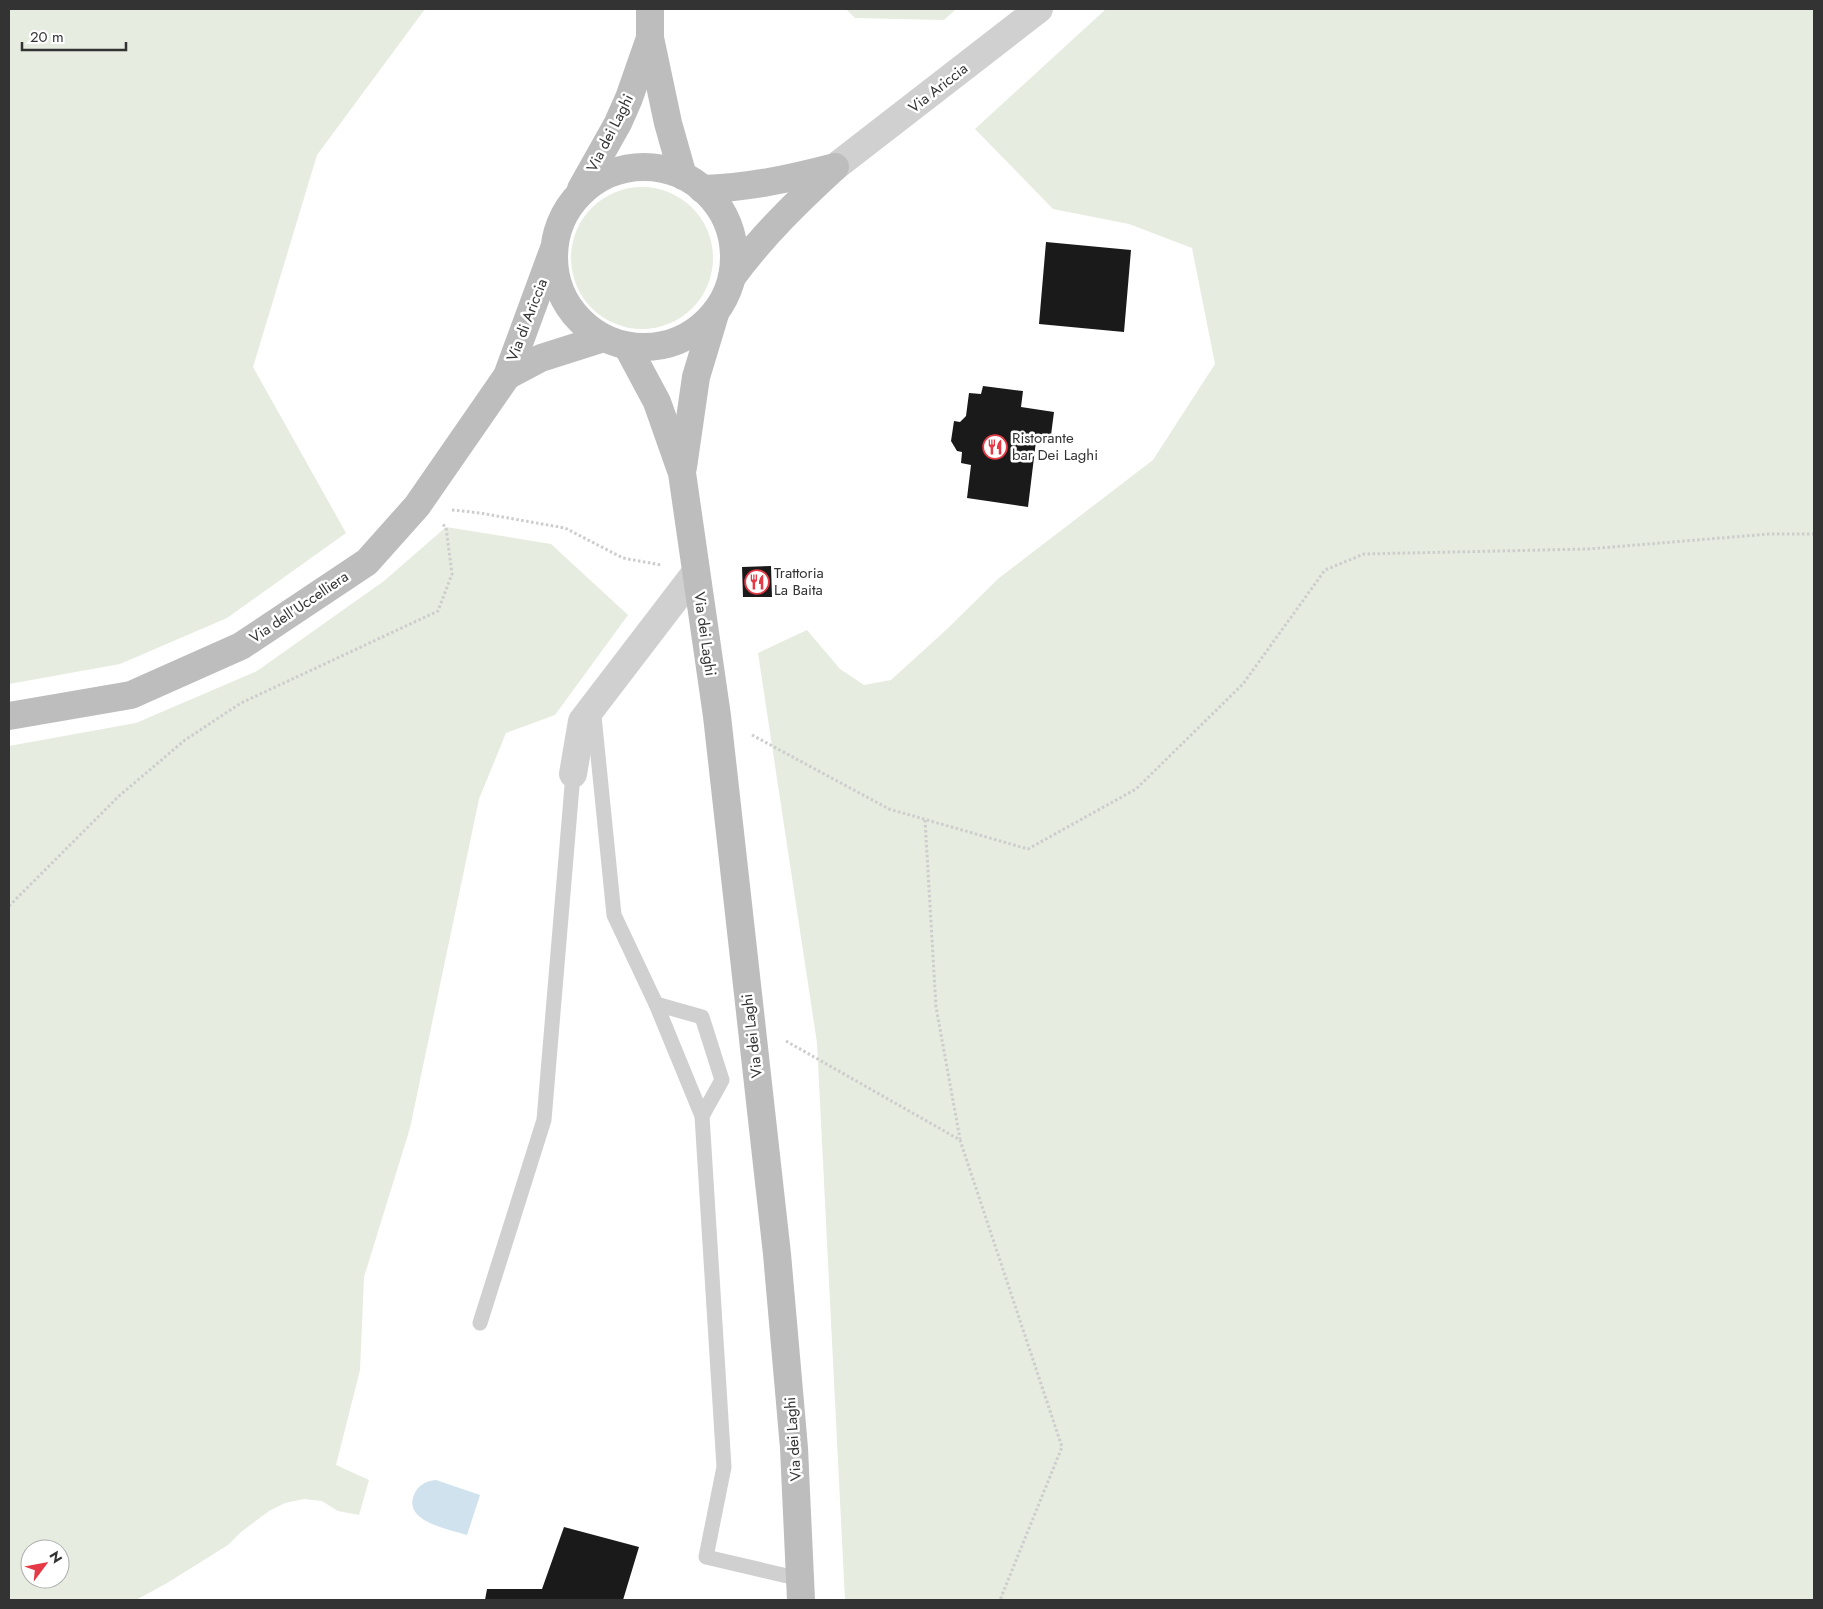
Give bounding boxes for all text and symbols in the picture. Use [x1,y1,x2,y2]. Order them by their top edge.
scale bar [22,20,126,52]
text: 20 m [30,26,64,48]
street label: Via Ariccia [904,58,972,118]
street label: Via dei Laghi [581,90,639,176]
street label: Via di Ariccia [501,276,553,364]
place label: Ristorante bar Dei Laghi [1012,427,1098,466]
restaurant icon: Ristorante bar Dei Laghi [982,434,1008,460]
place label: Trattoria La Baita [774,562,824,601]
street label: Via dell'Uccelliera [245,566,353,648]
restaurant icon: Trattoria La Baita [744,569,770,595]
street label: Via dei Laghi [688,591,722,677]
street label: Via dei Laghi [736,993,768,1079]
street label: Via dei Laghi [779,1396,807,1482]
north arrow [20,1539,70,1589]
text: N [45,1547,67,1567]

